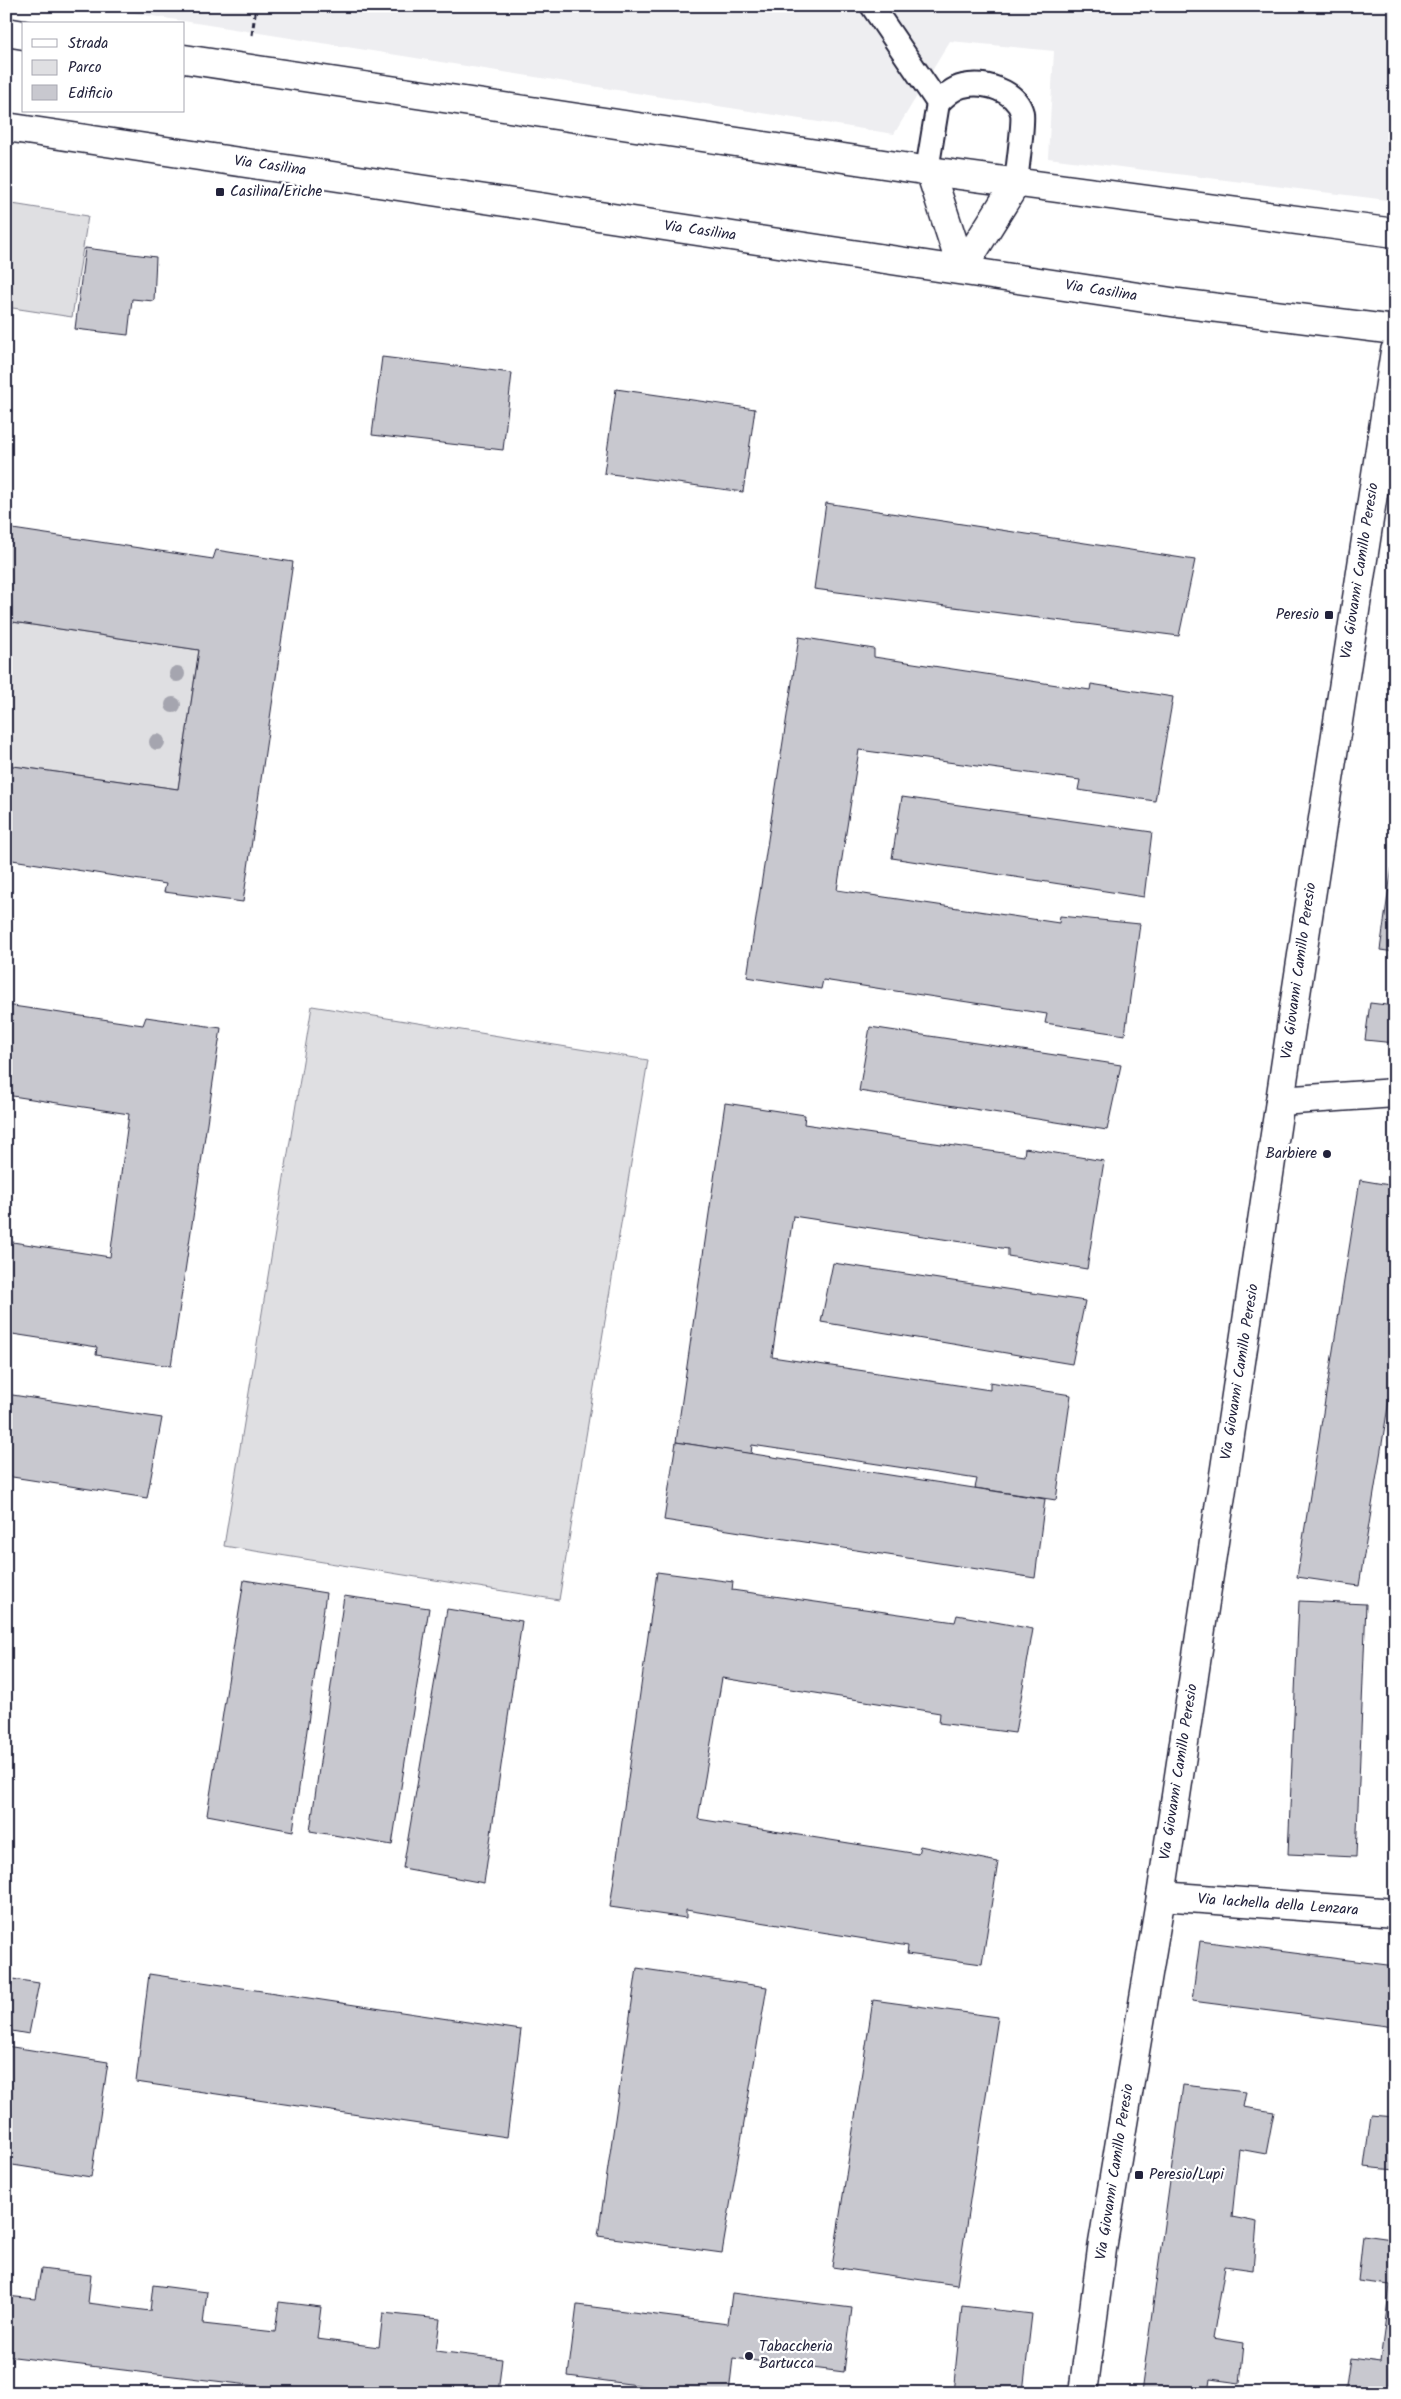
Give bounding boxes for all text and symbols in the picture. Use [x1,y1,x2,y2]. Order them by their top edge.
legend [22,22,185,112]
text: Strada [68,32,108,56]
text: Parco [68,56,102,80]
text: Edificio [68,82,113,106]
street label: Via Casilina [232,149,308,183]
place label: Casilina/Eriche [230,180,323,204]
marker: Casilina/Eriche [214,186,226,198]
street label: Via Casilina [662,214,738,248]
street label: Via Casilina [1063,273,1139,309]
street label: Via Giovanni Camillo Peresio [1334,481,1386,661]
place label: Peresio [1276,603,1319,627]
marker: Peresio [1323,609,1335,621]
street label: Via Giovanni Camillo Peresio [1275,881,1323,1061]
place label: Barbiere [1266,1142,1317,1166]
marker: Barbiere [1321,1148,1333,1160]
street label: Via Giovanni Camillo Peresio [1214,1282,1266,1462]
street label: Via Giovanni Camillo Peresio [1153,1682,1205,1862]
street label: Via Iachella della Lenzara [1197,1887,1359,1923]
street label: Via Giovanni Camillo Peresio [1089,2082,1141,2262]
place label: Peresio/Lupi [1149,2163,1225,2187]
marker: Peresio/Lupi [1133,2169,1145,2181]
place label: Tabaccheria Bartucca [759,2335,833,2376]
marker: Tabaccheria Bartucca [743,2350,755,2362]

